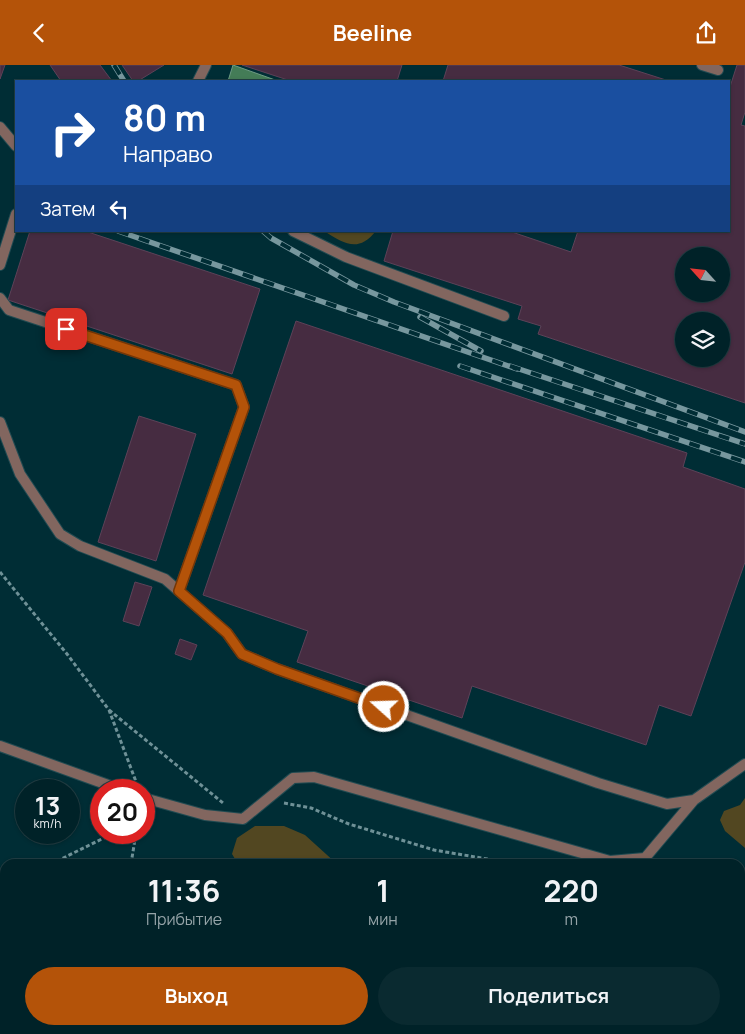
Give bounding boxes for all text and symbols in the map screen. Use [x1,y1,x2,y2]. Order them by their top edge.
text: Beeline [333,18,412,48]
icon: back [25,19,53,47]
icon: share [692,19,720,47]
text: 80 m [123,94,206,142]
icon: right [40,100,105,165]
text: Направо [123,139,213,169]
icon: left [105,195,133,223]
text: Затем [40,196,95,222]
north arrow [675,247,730,303]
map controls [675,247,730,367]
pin [45,308,87,350]
button: layers [675,312,730,367]
icon: arrive [52,315,80,343]
position arrow [357,680,409,732]
speed limit sign: 20 [90,779,155,844]
text: 13 [35,788,60,823]
text: km/h [34,815,61,832]
text: 11:36 [148,870,220,911]
text: 1 [376,870,389,911]
text: 220 [544,870,599,911]
text: Прибытие [146,908,222,930]
text: мин [368,908,398,930]
text: m [565,908,578,930]
button: Выход [25,967,368,1025]
button: Поделиться [378,967,720,1025]

